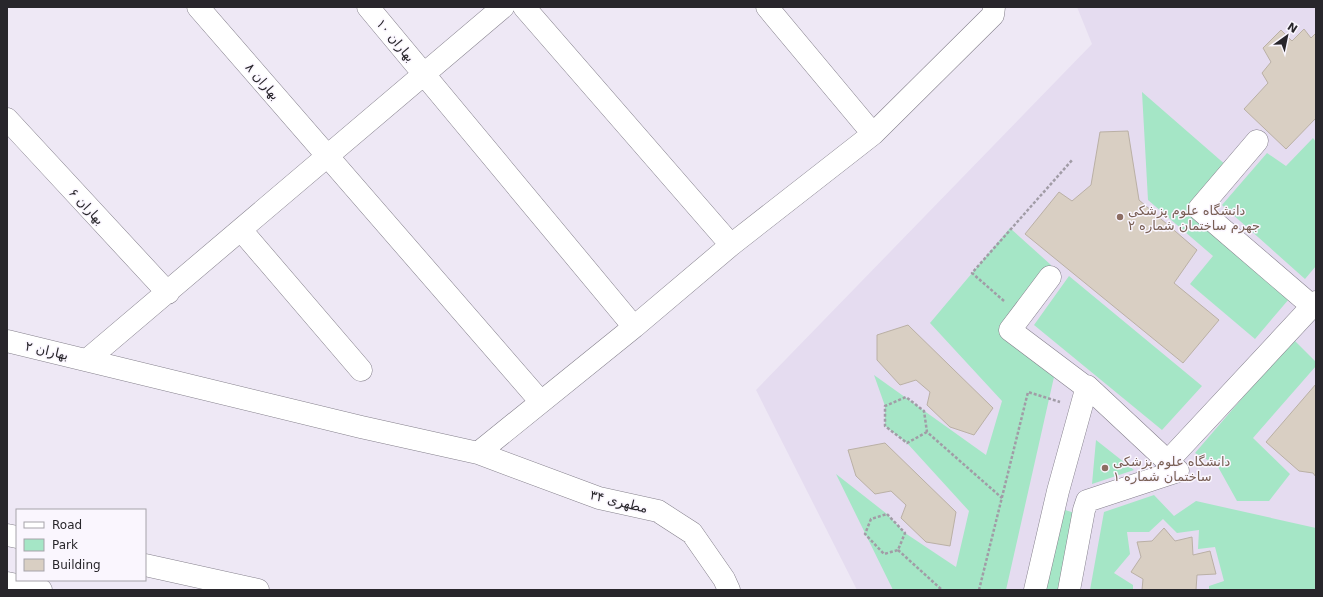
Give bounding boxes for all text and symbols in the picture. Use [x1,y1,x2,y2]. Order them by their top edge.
street label: بهاران ۱۰ [373,16,418,65]
north arrow [1267,16,1307,56]
text: N [1285,20,1300,36]
street label: بهاران ۸ [242,60,283,104]
street label: بهاران ۶ [65,185,107,228]
place label: دانشگاه علوم پزشکی جهرم ساختمان شماره ۲ [1128,203,1260,234]
marker: دانشگاه علوم پزشکی جهرم ساختمان شماره ۲ [1115,212,1125,222]
street label: بهاران ۲ [23,338,70,364]
place label: دانشگاه علوم پزشکی ساختمان شماره ۱ [1113,454,1231,485]
marker: دانشگاه علوم پزشکی ساختمان شماره ۱ [1100,463,1110,473]
street label: مطهری ۳۴ [588,487,649,517]
legend [16,509,146,581]
text: Road [52,518,82,532]
text: Park [52,538,78,552]
text: Building [52,558,101,572]

